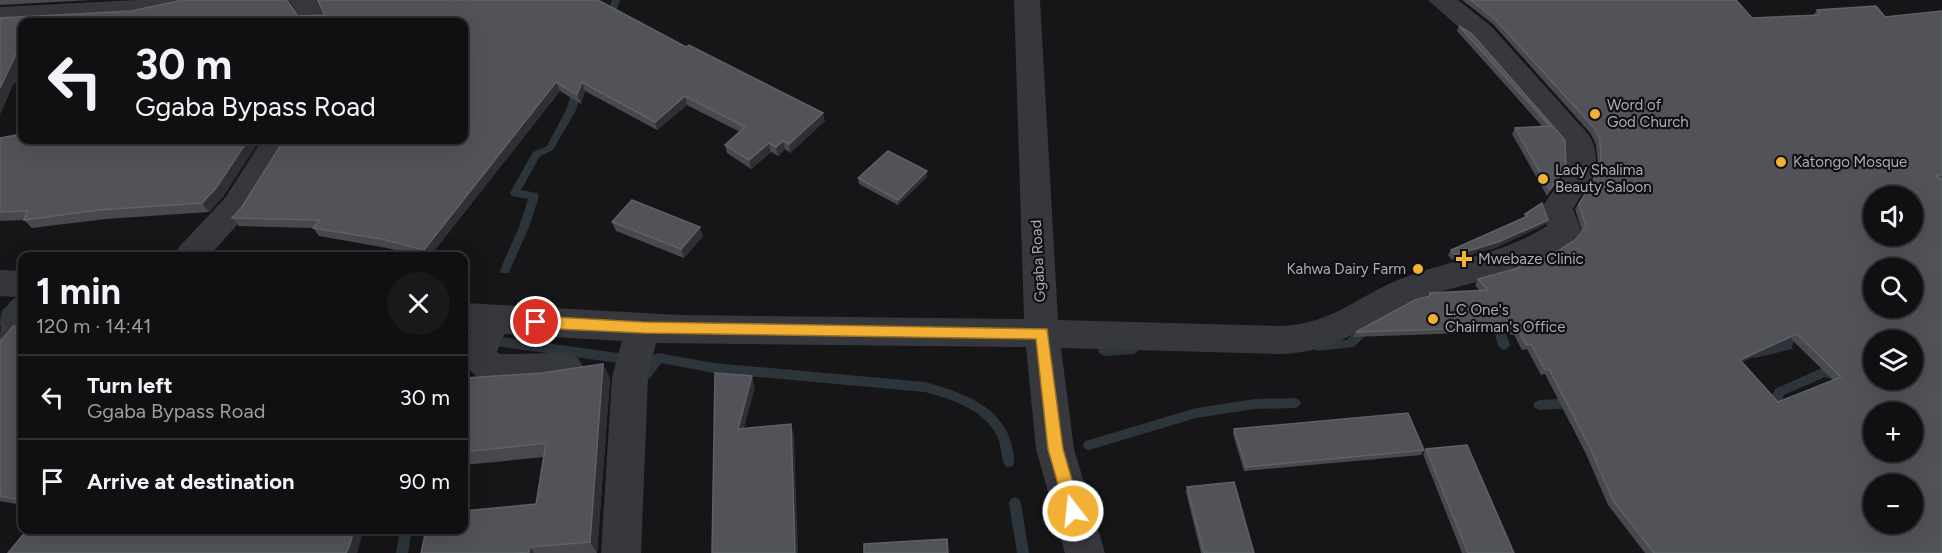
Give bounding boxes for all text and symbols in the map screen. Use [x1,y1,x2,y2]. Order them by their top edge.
text: 30 m [135,39,232,90]
icon: left [36,42,114,120]
text: Ggaba Bypass Road [135,90,376,123]
place label: Word of God Church [1607,96,1689,131]
marker: Word of God Church [1588,107,1602,121]
place label: Katongo Mosque [1793,153,1907,171]
marker: Katongo Mosque [1774,155,1788,169]
place label: Lady Shalima Beauty Saloon [1555,161,1652,196]
marker: Lady Shalima Beauty Saloon [1536,172,1550,186]
map controls [1863,186,1923,534]
button: sound [1863,186,1923,246]
street label: Ggaba Road [1027,219,1049,303]
marker: Mwebaze Clinic [1455,250,1473,268]
place label: Mwebaze Clinic [1478,250,1584,268]
button: search [1863,258,1923,318]
place label: Kahwa Dairy Farm [1286,260,1406,278]
marker: Kahwa Dairy Farm [1411,262,1425,276]
text: 1 min [36,270,121,313]
button: close [387,272,450,335]
pin [510,296,561,347]
place label: L.C One's Chairman's Office [1445,301,1565,336]
icon: arrive [519,305,552,338]
marker: L.C One's Chairman's Office [1426,312,1440,326]
text: 120 m · 14:41 [36,314,152,338]
button: layers [1863,330,1923,390]
text: Turn left [87,372,173,399]
icon: left [36,381,69,414]
text: 30 m [400,384,450,411]
text: Ggaba Bypass Road [87,399,265,423]
button: + [1863,402,1923,462]
icon: arrive [36,465,69,498]
text: Arrive at destination [87,468,295,495]
text: 90 m [399,468,450,495]
button: − [1863,474,1923,534]
position arrow [1041,479,1105,543]

